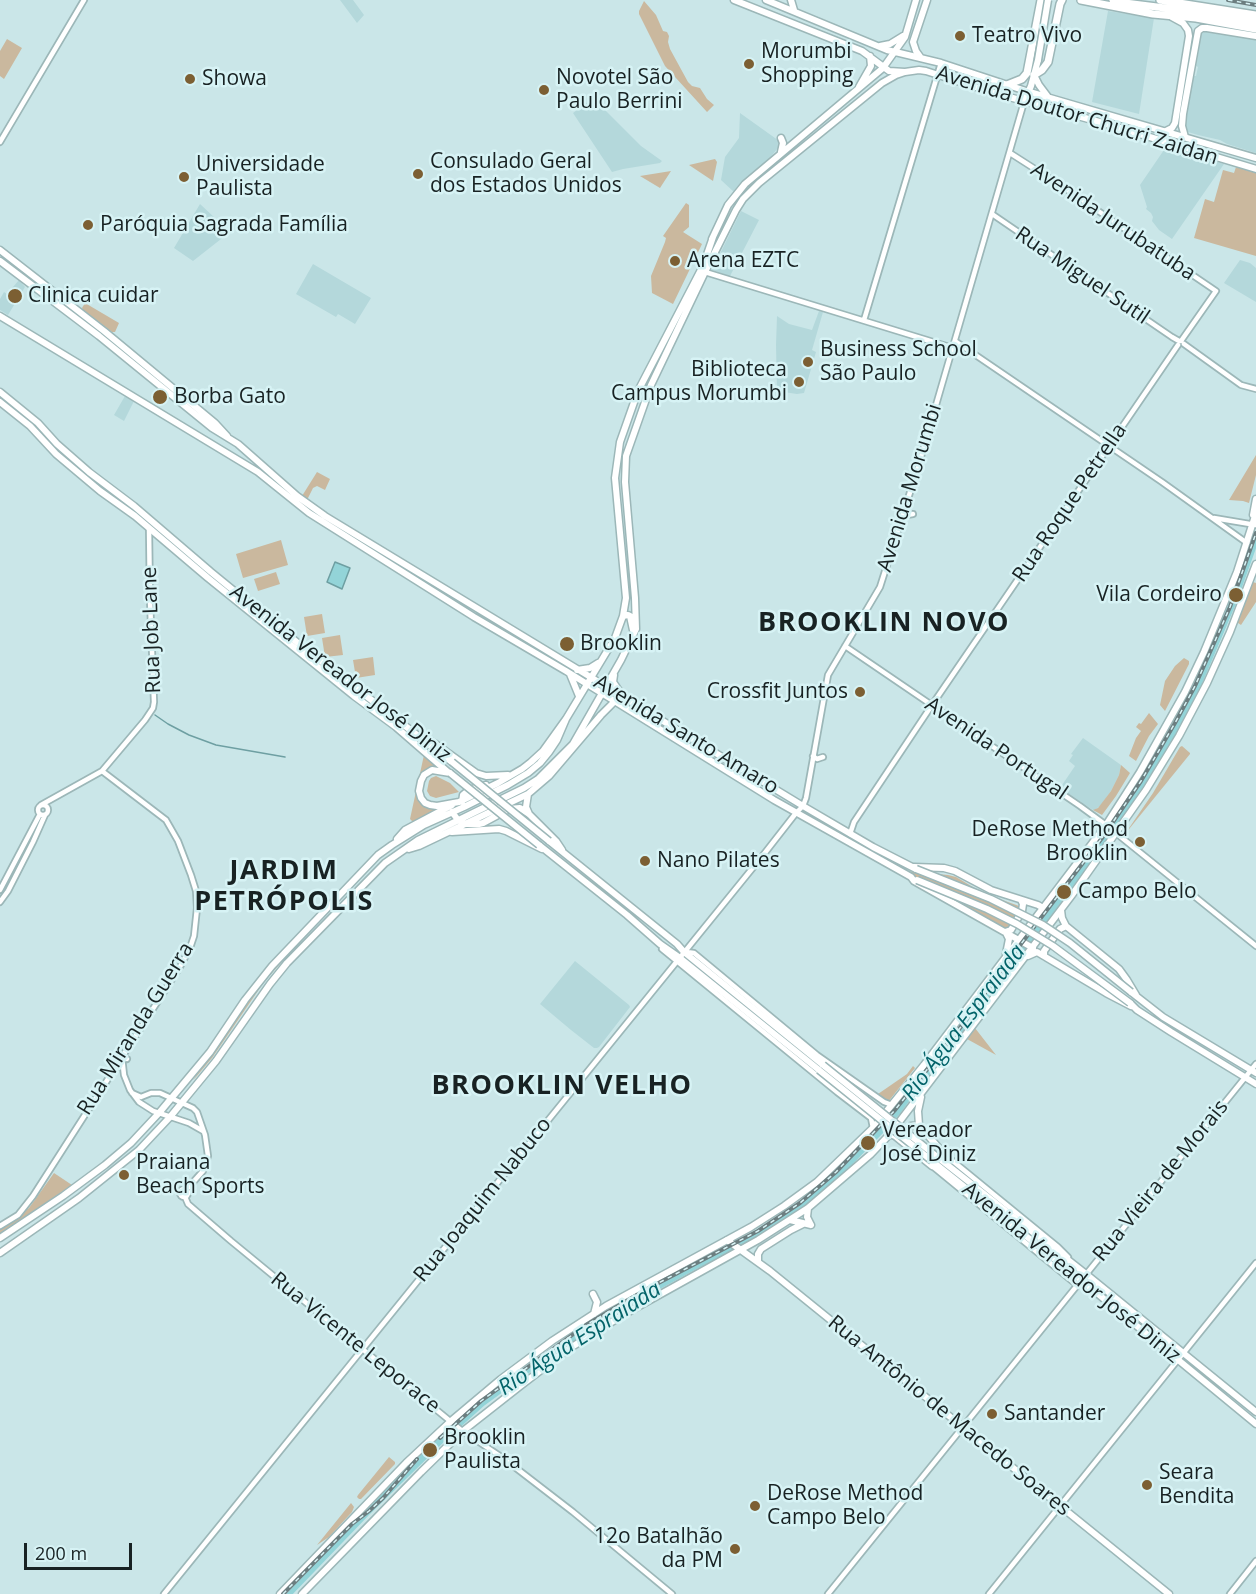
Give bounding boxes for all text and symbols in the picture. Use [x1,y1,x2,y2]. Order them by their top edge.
place label: Teatro Vivo [972,23,1082,49]
marker: Teatro Vivo [953,29,967,43]
place label: Morumbi Shopping [761,39,853,89]
marker: Morumbi Shopping [742,57,756,71]
street label: Avenida Doutor Chucri Zaidan [933,61,1221,171]
place label: Novotel São Paulo Berrini [556,65,683,115]
place label: Showa [202,66,267,92]
marker: Showa [183,72,197,86]
marker: Novotel São Paulo Berrini [537,83,551,97]
place label: Consulado Geral dos Estados Unidos [430,149,622,199]
place label: Universidade Paulista [196,152,325,202]
street label: Avenida Jurubatuba [1026,158,1200,286]
marker: Consulado Geral dos Estados Unidos [411,167,425,181]
marker: Universidade Paulista [177,170,191,184]
place label: Paróquia Sagrada Família [100,212,348,238]
marker: Paróquia Sagrada Família [81,218,95,232]
street label: Rua Miguel Sutil [1010,222,1154,330]
place label: Arena EZTC [687,248,799,274]
marker: Arena EZTC [668,254,682,268]
place label: Clinica cuidar [28,283,159,309]
marker: Clinica cuidar [6,287,24,305]
place label: Business School São Paulo [820,337,977,387]
marker: Business School São Paulo [801,355,815,369]
place label: Biblioteca Campus Morumbi [611,357,787,407]
marker: Biblioteca Campus Morumbi [792,375,806,389]
place label: Borba Gato [174,384,286,410]
marker: Borba Gato [151,388,169,406]
street label: Avenida Morumbi [872,401,948,575]
street label: Rua Roque Petrella [1008,419,1132,587]
street label: Rua Job Lane [137,566,167,694]
street label: Avenida Vereador José Diniz [224,580,456,768]
place label: Vila Cordeiro [1096,582,1222,608]
marker: Vila Cordeiro [1227,586,1245,604]
district label: BROOKLIN NOVO [758,607,1010,639]
place label: Brooklin [580,631,662,657]
marker: Brooklin [558,635,576,653]
street label: Avenida Santo Amaro [589,670,783,800]
place label: Crossfit Juntos [707,679,848,705]
marker: Crossfit Juntos [853,685,867,699]
street label: Avenida Portugal [920,692,1072,806]
place label: DeRose Method Brooklin [972,817,1128,867]
marker: DeRose Method Brooklin [1133,835,1147,849]
place label: Nano Pilates [657,848,780,874]
marker: Nano Pilates [638,854,652,868]
district label: JARDIM PETRÓPOLIS [194,855,374,918]
place label: Campo Belo [1078,879,1197,905]
marker: Campo Belo [1055,883,1073,901]
street label: Rua Miranda Guerra [73,938,199,1120]
water label: Rio Água Espraiada [897,940,1031,1106]
district label: BROOKLIN VELHO [431,1070,693,1102]
street label: Rua Vieira de Morais [1088,1095,1234,1267]
street label: Rua Joaquim Nabuco [409,1113,557,1287]
place label: Vereador José Diniz [882,1118,976,1168]
marker: Vereador José Diniz [859,1134,877,1152]
place label: Praiana Beach Sports [136,1150,264,1200]
marker: Praiana Beach Sports [117,1168,131,1182]
street label: Avenida Vereador José Diniz [957,1177,1185,1369]
street label: Rua Vicente Leporace [265,1267,445,1419]
water label: Rio Água Espraiada [494,1277,666,1401]
street label: Rua Antônio de Macedo Soares [822,1310,1076,1522]
place label: Santander [1004,1401,1105,1427]
marker: Santander [985,1407,999,1421]
place label: Brooklin Paulista [444,1425,526,1475]
marker: Brooklin Paulista [421,1441,439,1459]
place label: Seara Bendita [1159,1460,1235,1510]
marker: Seara Bendita [1140,1478,1154,1492]
place label: DeRose Method Campo Belo [767,1481,923,1531]
marker: DeRose Method Campo Belo [748,1499,762,1513]
place label: 12o Batalhão da PM [594,1524,723,1574]
scale bar [27,1531,135,1569]
text: 200 m [35,1541,87,1565]
marker: 12o Batalhão da PM [728,1542,742,1556]

